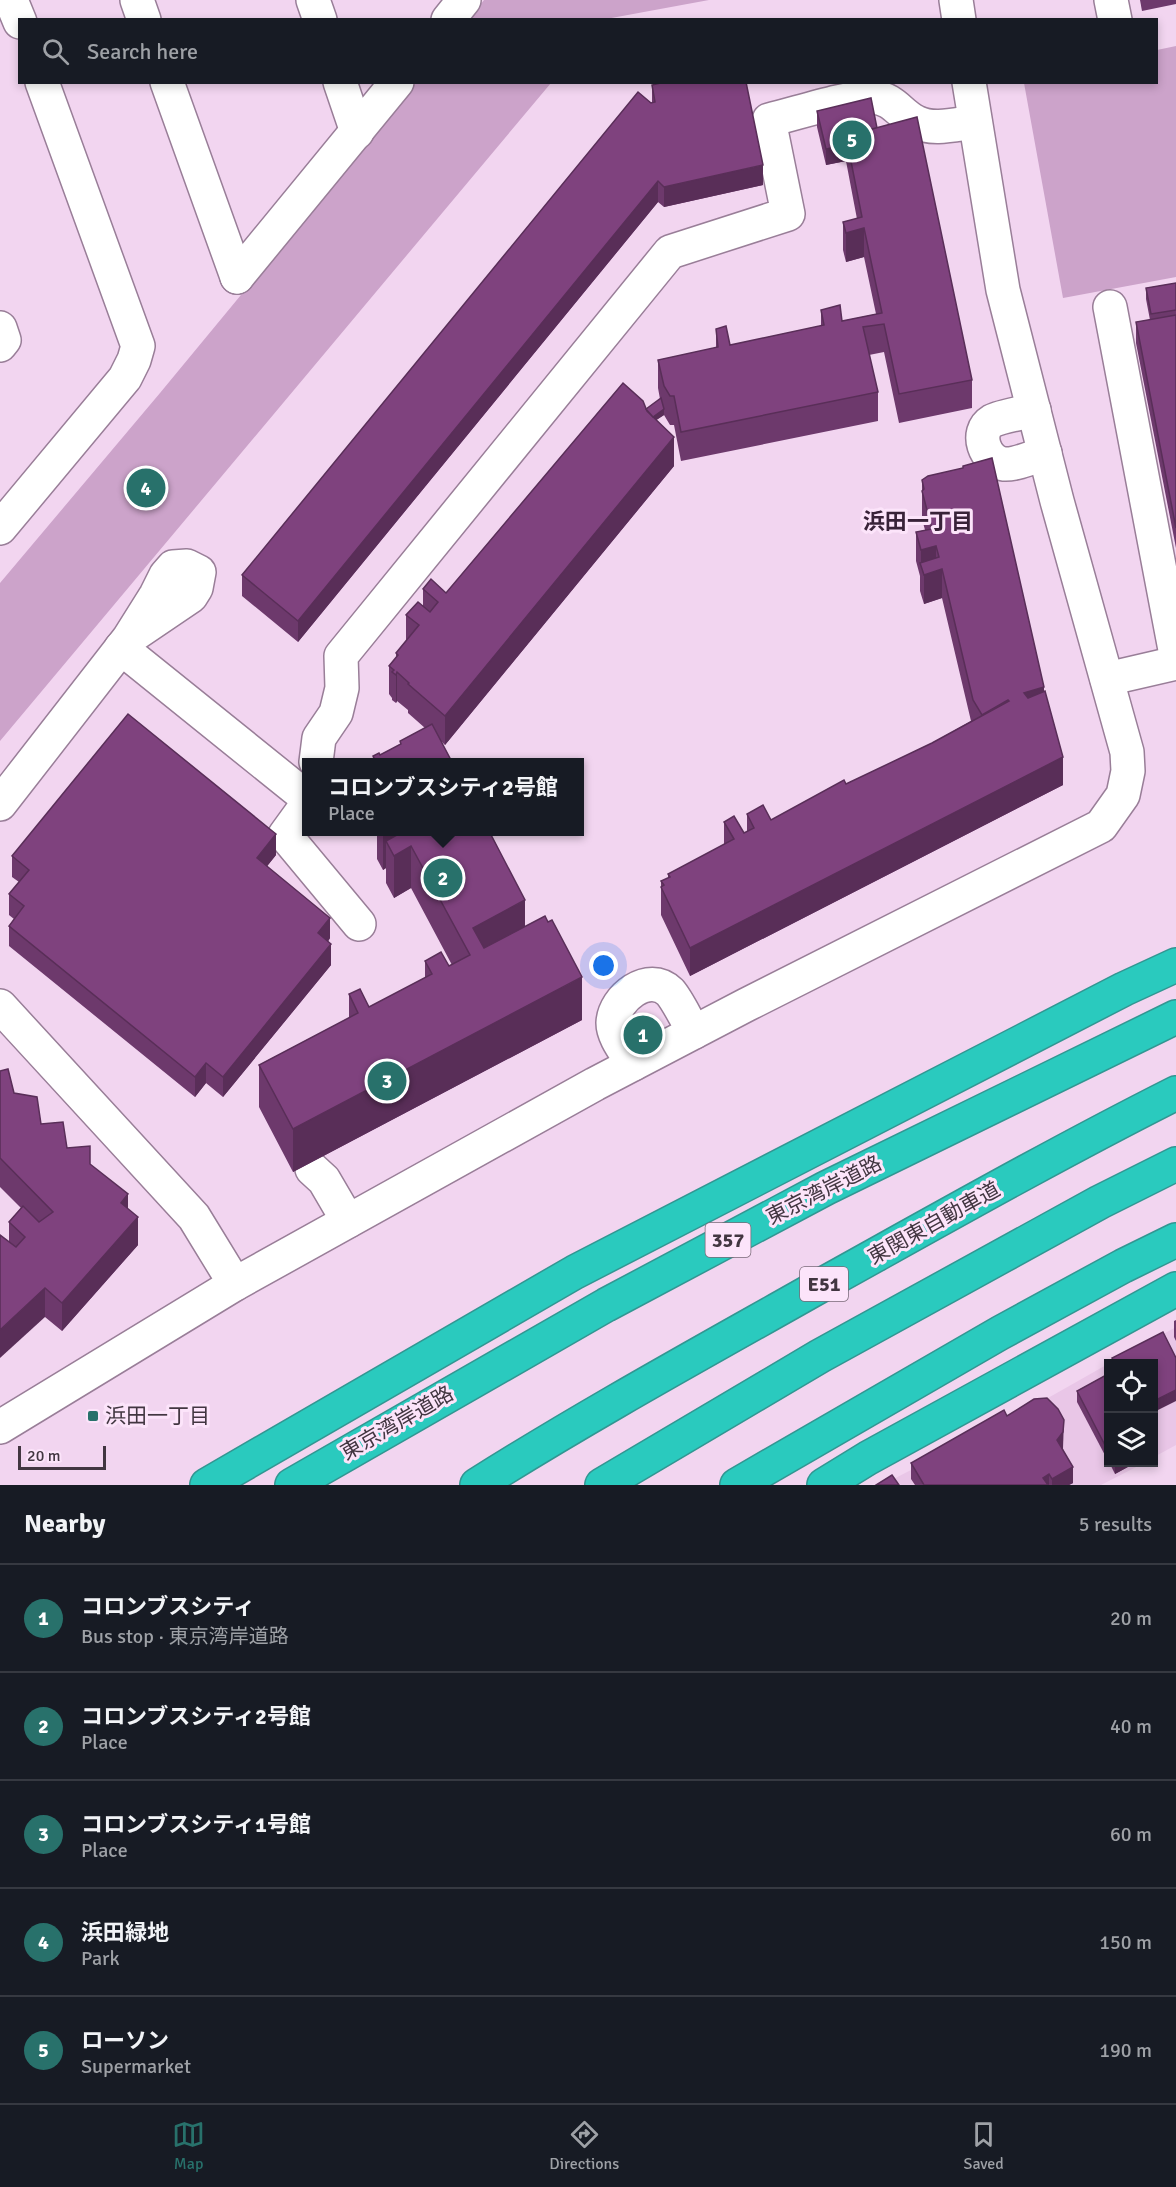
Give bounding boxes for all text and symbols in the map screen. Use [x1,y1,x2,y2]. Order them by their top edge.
search box [18,18,1158,84]
icon: search [39,35,72,68]
text: Search here [87,38,198,65]
pin: 5 [832,118,872,162]
pin: 4 [126,466,166,510]
district label: 浜田一丁目 [863,508,973,535]
popup [302,758,584,836]
text: コロンブスシティ2号館 [328,774,558,801]
text: Place [328,801,375,826]
pin: 2 [424,856,462,900]
your location [589,951,618,980]
pin: 1 [624,1012,662,1058]
pin: 3 [368,1058,406,1104]
street label: 東京湾岸道路 [762,1150,886,1230]
street label: 東関東自動車道 [863,1176,1005,1270]
road number: 357 [706,1223,750,1257]
road number: E51 [800,1267,848,1301]
map controls [1104,1359,1158,1467]
button: locate [1104,1359,1158,1413]
street label: 東京湾岸道路 [336,1380,458,1466]
place label: 浜田一丁目 [105,1403,210,1429]
marker: 浜田一丁目 [86,1409,100,1423]
button: layers [1104,1413,1158,1467]
scale bar [18,1443,106,1470]
text: 20 m [27,1446,61,1466]
text: Nearby [24,1508,105,1540]
text: 5 results [1079,1512,1152,1537]
text: コロンブスシティ [81,1593,255,1620]
text: 1 [38,1606,49,1631]
text: 20 m [1110,1606,1152,1631]
text: Bus stop · 東京湾岸道路 [81,1624,289,1649]
text: コロンブスシティ2号館 [81,1703,311,1730]
text: 2 [38,1714,49,1739]
text: 40 m [1110,1714,1152,1739]
text: Place [81,1730,128,1755]
text: コロンブスシティ1号館 [81,1811,311,1838]
text: 3 [38,1822,49,1847]
text: 60 m [1110,1822,1152,1847]
text: Place [81,1838,128,1863]
text: 浜田緑地 [81,1919,169,1946]
text: 4 [38,1930,49,1955]
text: 150 m [1099,1930,1152,1955]
text: Park [81,1946,119,1971]
text: ローソン [81,2027,169,2054]
text: 5 [38,2038,49,2063]
text: 190 m [1099,2038,1152,2063]
text: Supermarket [81,2054,191,2079]
tab: Map [172,2118,205,2174]
tab: Directions [549,2118,619,2174]
tab: Saved [964,2118,1004,2174]

